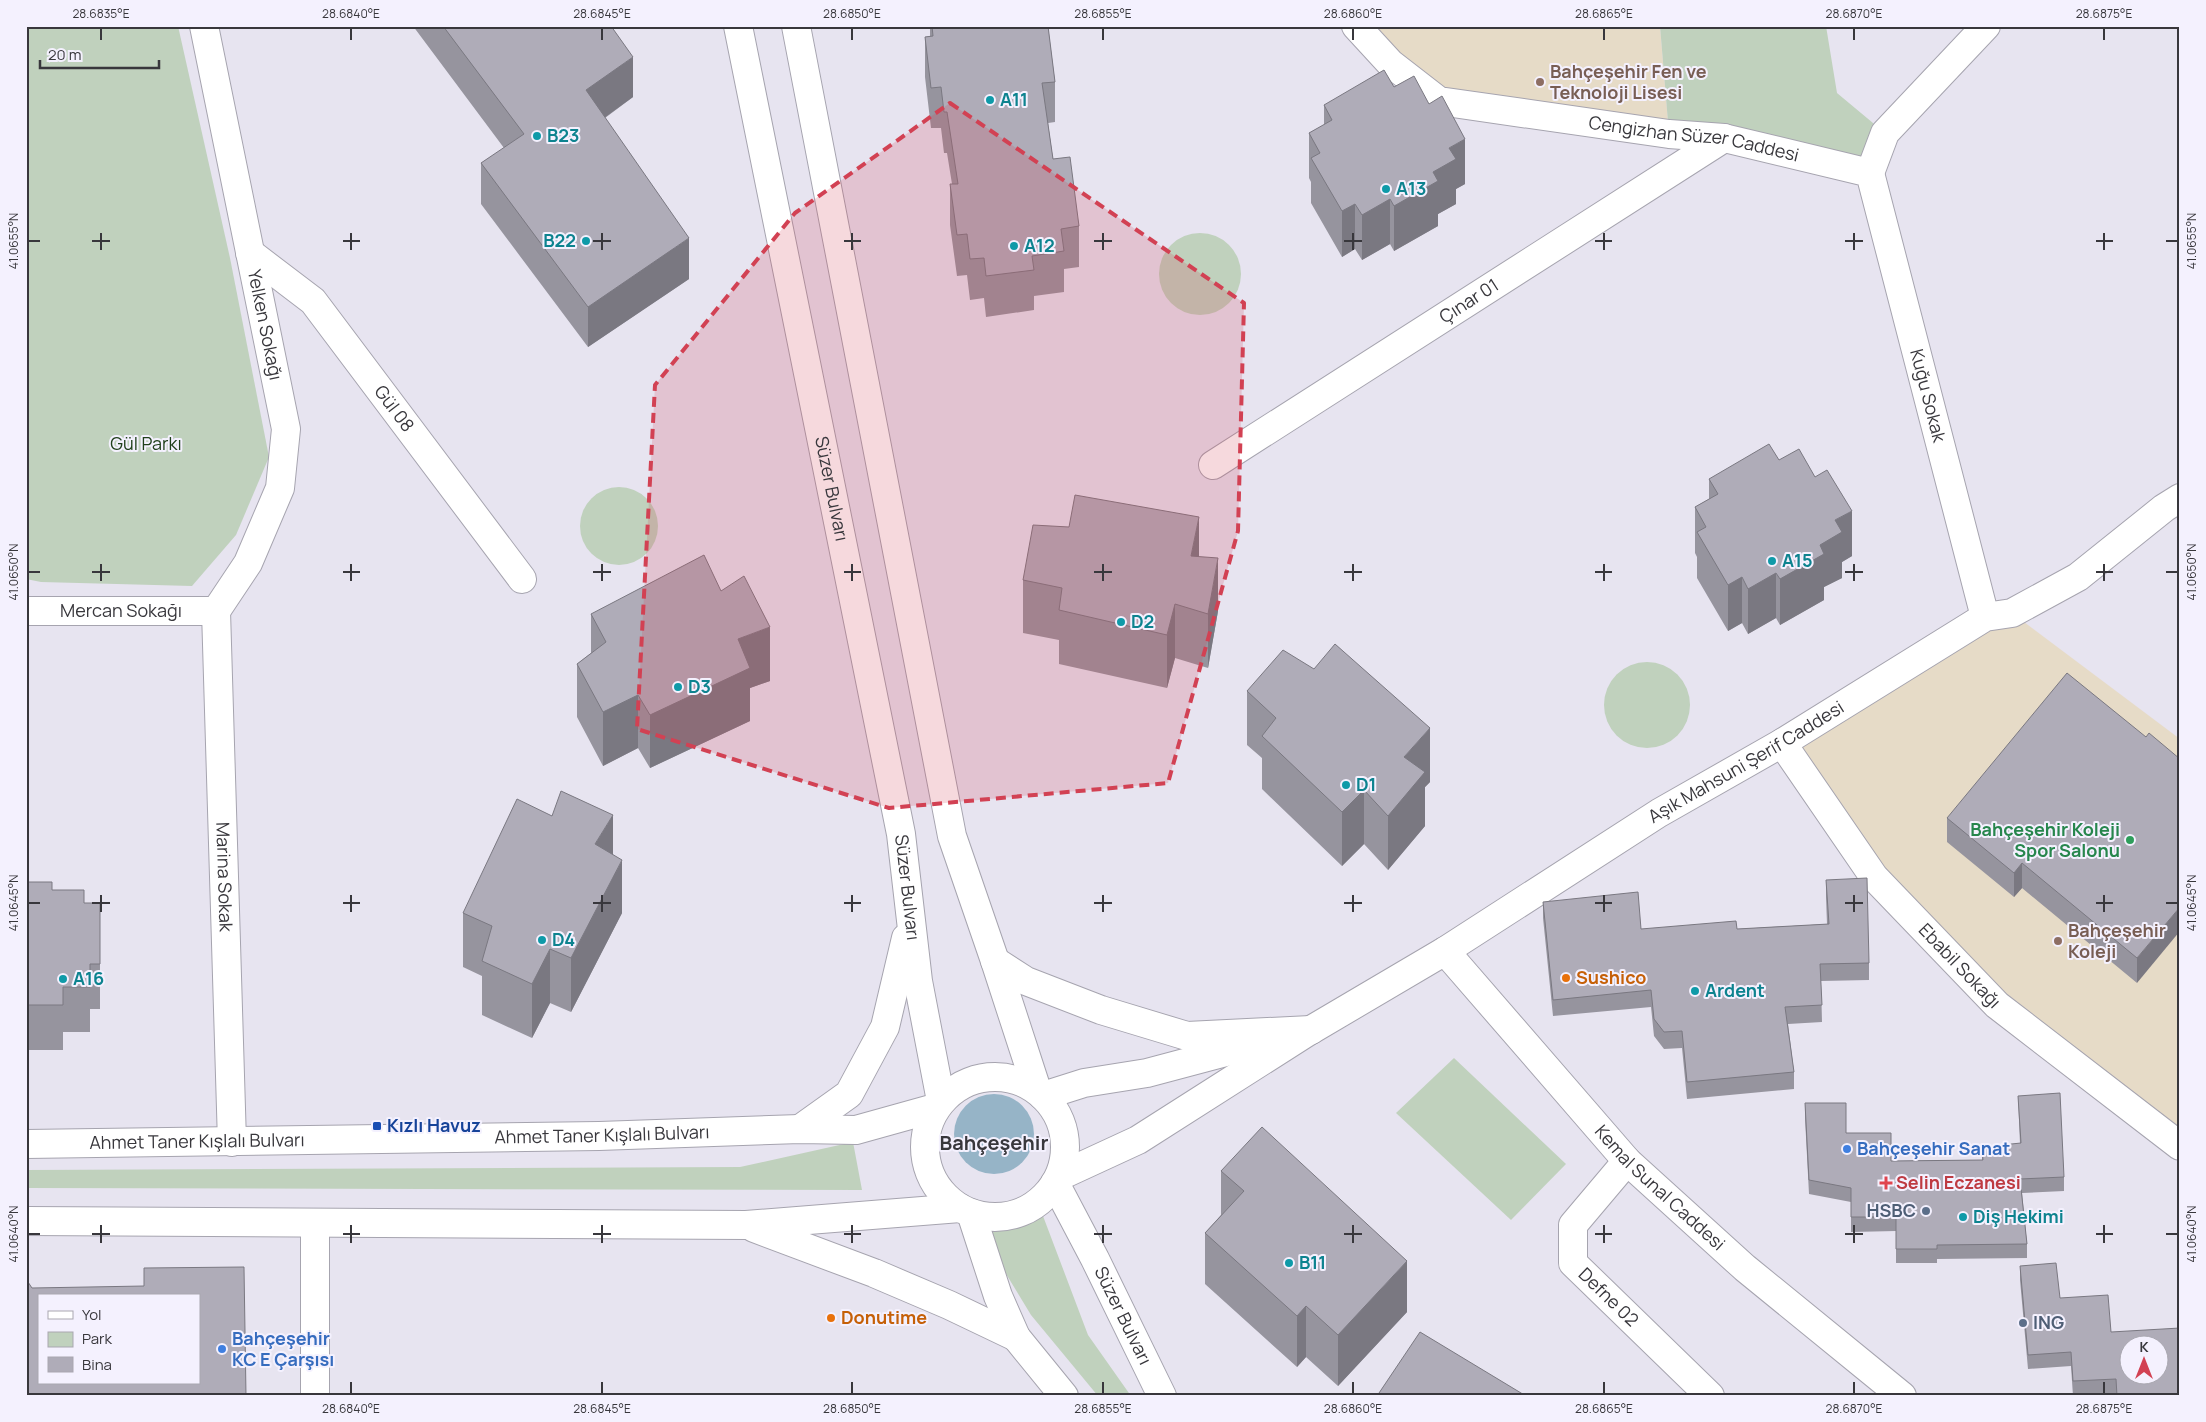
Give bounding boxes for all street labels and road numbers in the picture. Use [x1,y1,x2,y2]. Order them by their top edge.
street label: Cengizhan Süzer Caddesi [1587,110,1802,167]
street label: Yelken Sokağı [243,267,289,382]
street label: Çınar 01 [1434,272,1503,328]
street label: Kuğu Sokak [1905,346,1953,446]
street label: Gül 08 [369,380,420,436]
street label: Süzer Bulvarı [810,434,855,543]
street label: Mercan Sokağı [60,598,182,622]
street label: Aşık Mahsuni Şerif Caddesi [1643,695,1848,828]
street label: Marina Sokak [211,822,239,933]
street label: Süzer Bulvarı [890,833,926,942]
street label: Ebabil Sokağı [1914,918,2007,1013]
street label: Ahmet Taner Kışlalı Bulvarı [494,1119,710,1148]
street label: Kemal Sunal Caddesi [1590,1119,1731,1255]
street label: Ahmet Taner Kışlalı Bulvarı [89,1127,305,1154]
street label: Süzer Bulvarı [1089,1262,1158,1368]
street label: Defne 02 [1574,1262,1644,1331]

